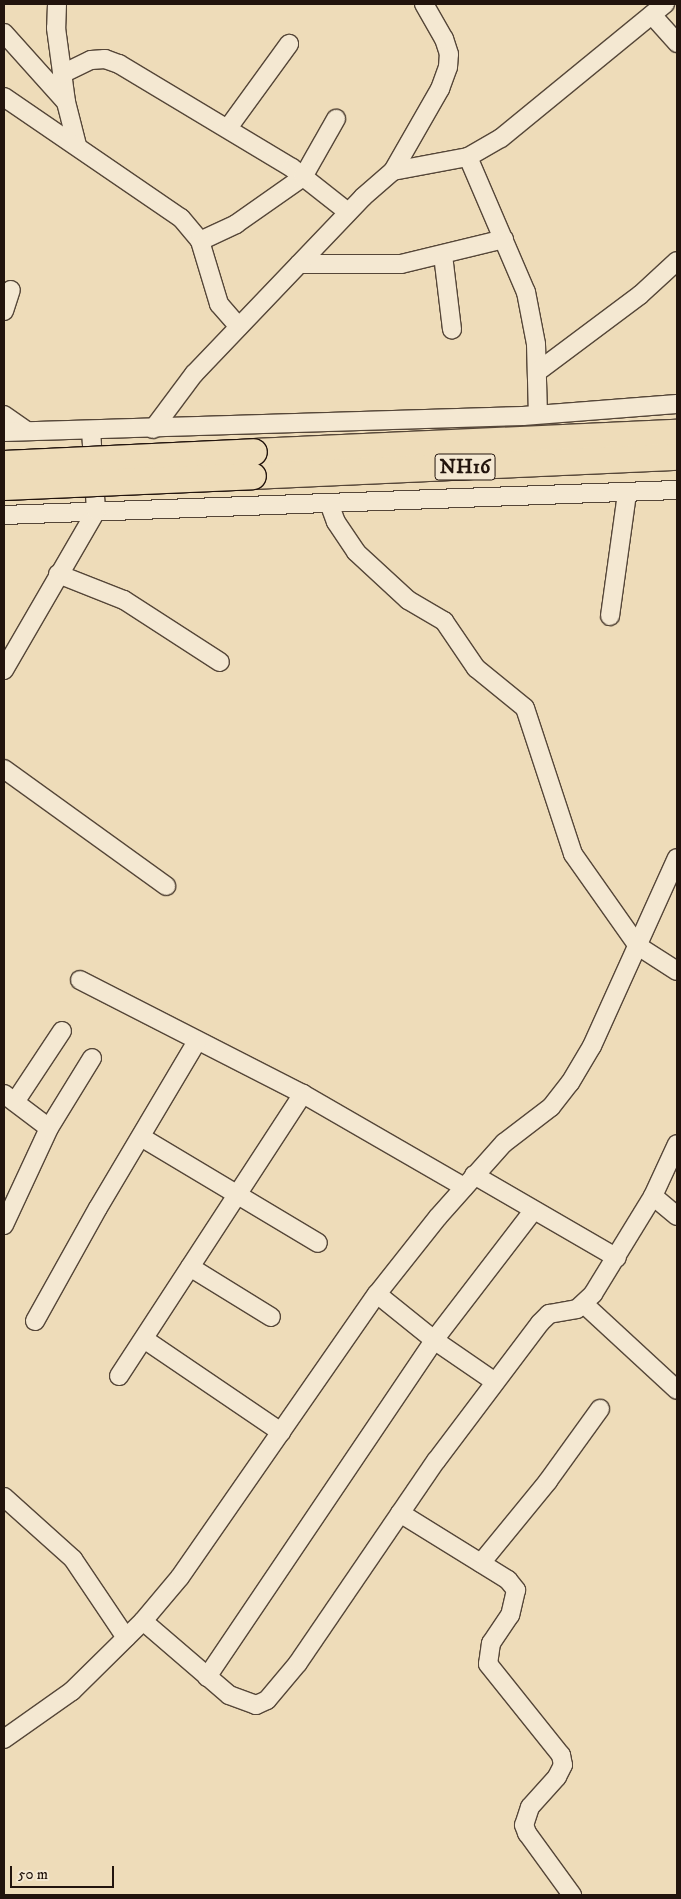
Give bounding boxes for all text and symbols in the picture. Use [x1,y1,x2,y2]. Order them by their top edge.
road number: NH16 [434,450,496,484]
scale bar [12,1856,116,1888]
text: 50 m [18,1865,48,1884]

